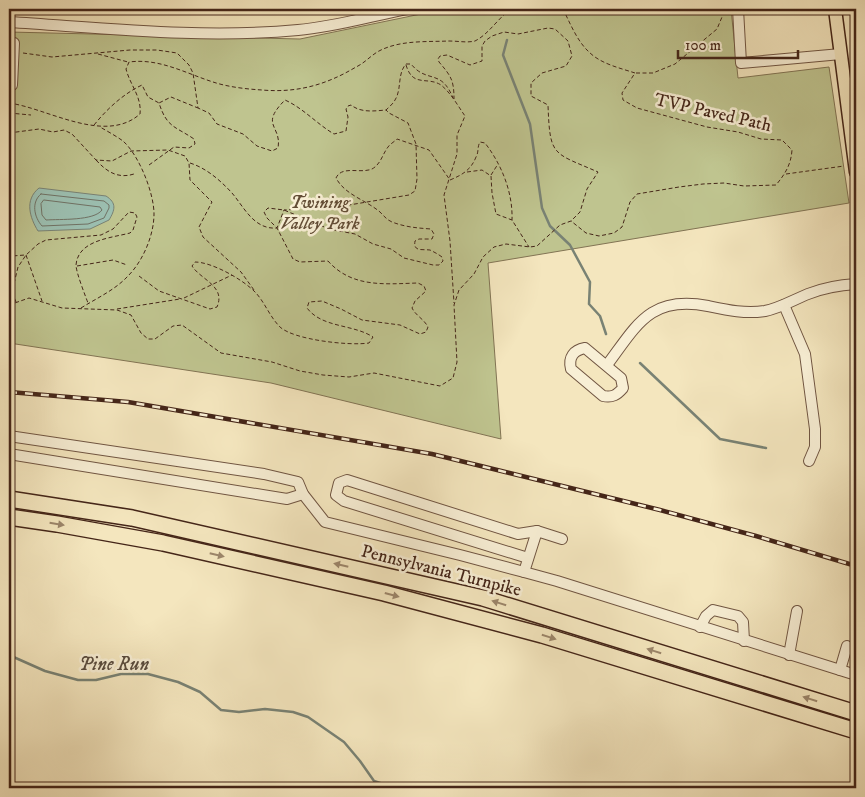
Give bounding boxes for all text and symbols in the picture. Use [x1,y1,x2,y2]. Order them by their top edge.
scale bar [678,28,798,60]
text: 100 m [685,36,721,55]
street label: TVP Paved Path [652,89,774,137]
park label: Twining Valley Park [281,192,360,235]
one-way arrow [49,520,65,528]
street label: Pennsylvania Turnpike [359,540,523,602]
one-way arrow [209,551,224,559]
one-way arrow [333,561,349,569]
one-way arrow [384,591,400,599]
one-way arrow [491,598,506,606]
one-way arrow [542,634,557,642]
one-way arrow [647,646,662,654]
water label: Pine Run [79,653,149,676]
one-way arrow [802,694,817,702]

